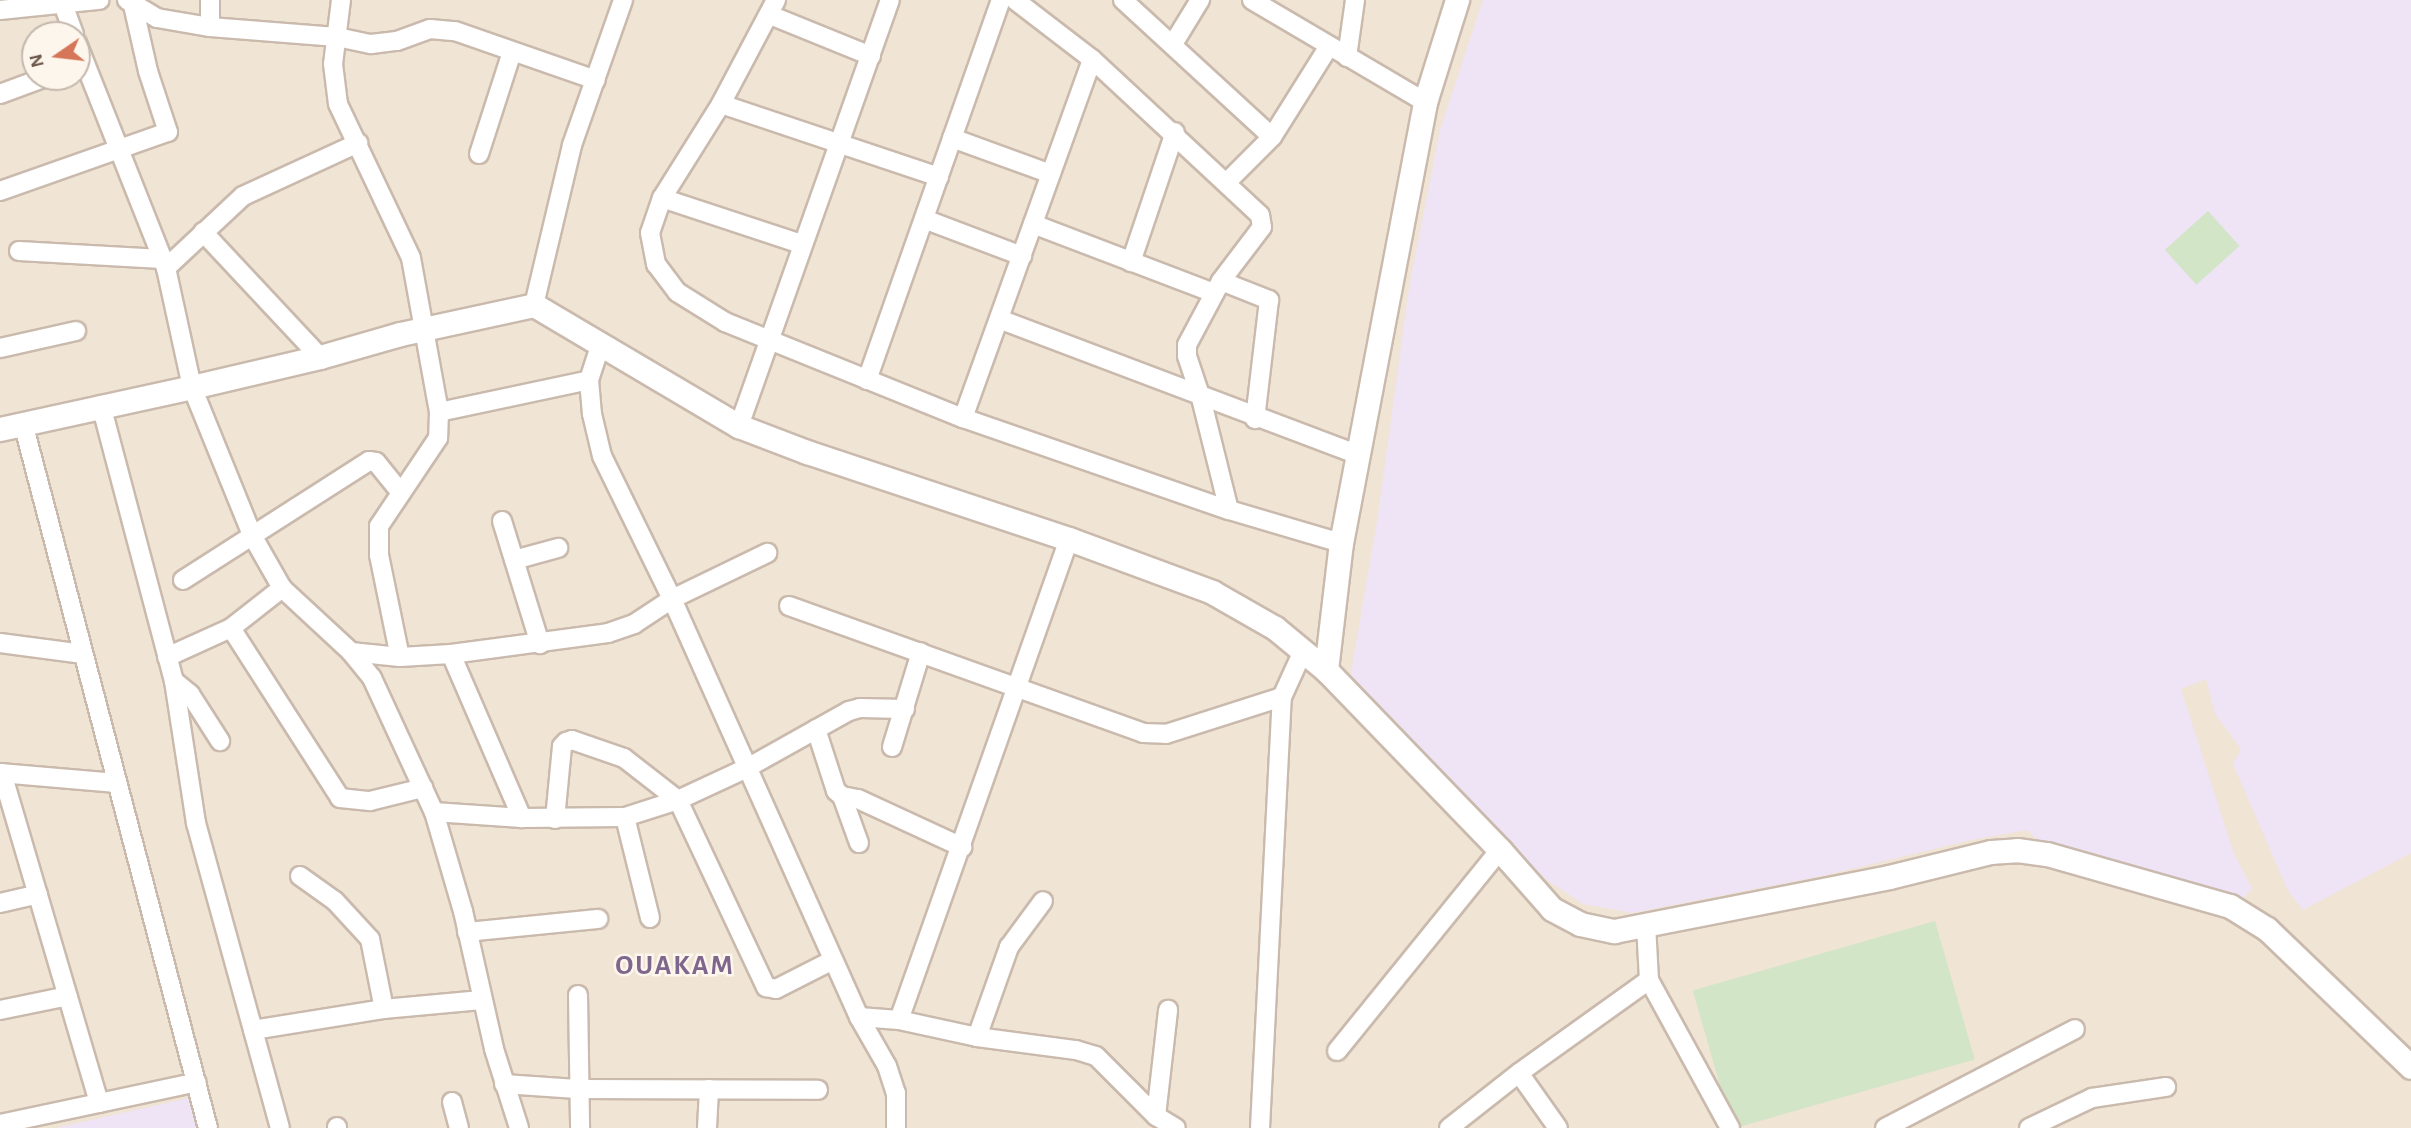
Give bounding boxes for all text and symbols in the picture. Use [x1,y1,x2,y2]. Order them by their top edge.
north arrow [21,21,91,91]
text: N [26,52,48,69]
district label: OUAKAM [616,949,734,983]

